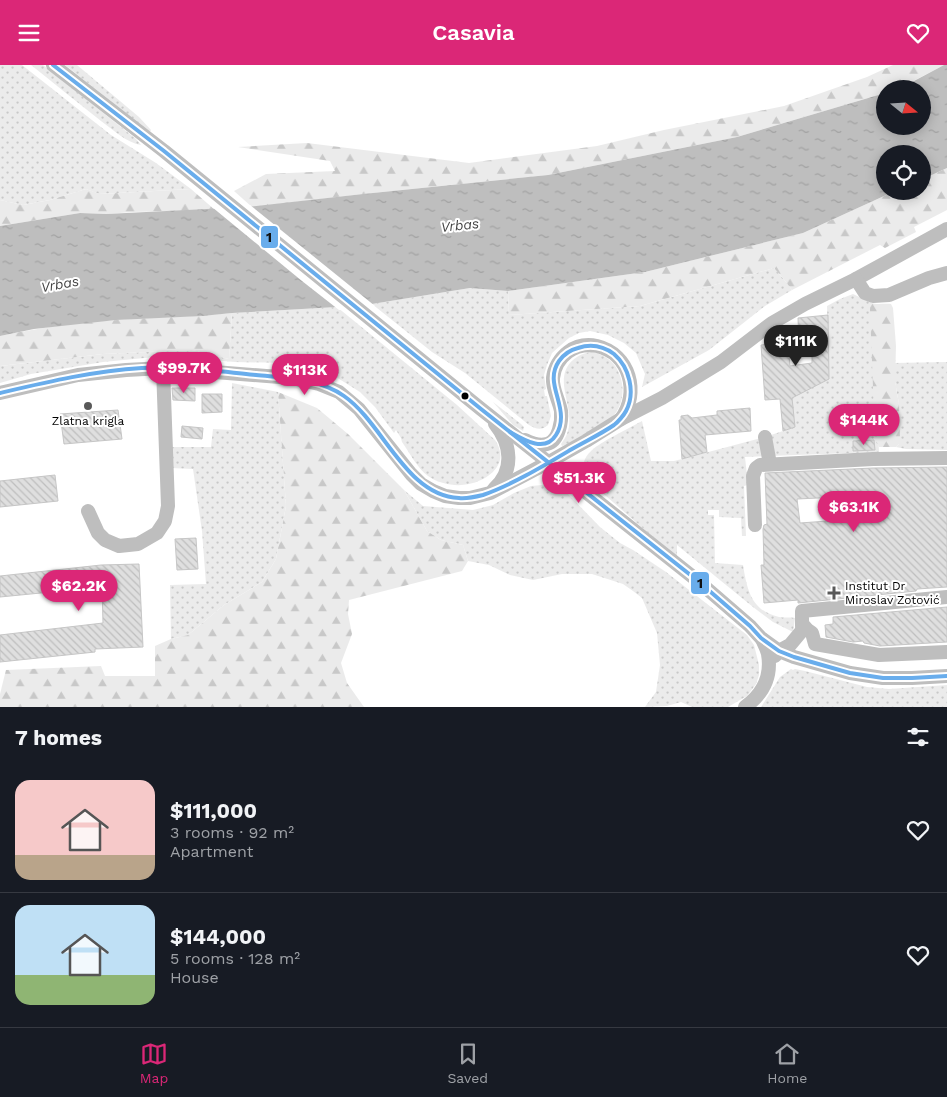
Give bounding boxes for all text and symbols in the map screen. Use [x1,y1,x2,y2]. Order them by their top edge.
icon: menu [15,19,43,47]
icon: heart [904,19,932,47]
text: Casavia [432,20,515,45]
north arrow [876,80,931,135]
map controls [876,80,931,200]
button: locate [876,145,931,200]
water label: Vrbas [440,215,480,235]
line badge: 1 [260,225,279,249]
text: 1 [266,229,272,245]
water label: Vrbas [40,273,80,295]
pin: $111K [761,325,831,367]
text: $111K [775,331,817,350]
pin: $99.7K [143,351,225,394]
pin: $113K [270,353,340,396]
text: $99.7K [157,358,211,377]
text: $113K [283,360,327,379]
unlabelled marker [460,391,470,401]
marker: Zlatna krigla [82,400,94,412]
pin: $144K [829,403,899,446]
text: $144K [840,410,888,429]
place label: Zlatna krigla [52,414,124,428]
pin: $51.3K [538,461,620,504]
text: $51.3K [553,468,605,487]
pin: $63.1K [813,491,895,533]
text: $63.1K [829,497,879,516]
pin: $62.2K [38,569,120,612]
line badge: 1 [690,571,710,595]
text: 1 [697,575,703,591]
text: $62.2K [52,576,106,595]
place label: Institut Dr Miroslav Zotović [845,579,940,607]
marker: Institut Dr Miroslav Zotović [827,586,841,600]
icon: filters [904,723,932,751]
text: 7 homes [15,725,102,750]
text: $111,000 [170,798,257,823]
icon: home [55,800,115,860]
icon: heart [904,816,932,844]
text: 3 rooms · 92 m² [170,823,294,842]
text: Apartment [170,842,253,861]
text: $144,000 [170,924,266,949]
icon: home [55,925,115,985]
icon: heart [904,941,932,969]
text: 5 rooms · 128 m² [170,949,300,968]
text: House [170,968,219,987]
tab: Map [140,1040,168,1086]
tab: Saved [447,1040,488,1086]
tab: Home [767,1040,807,1086]

